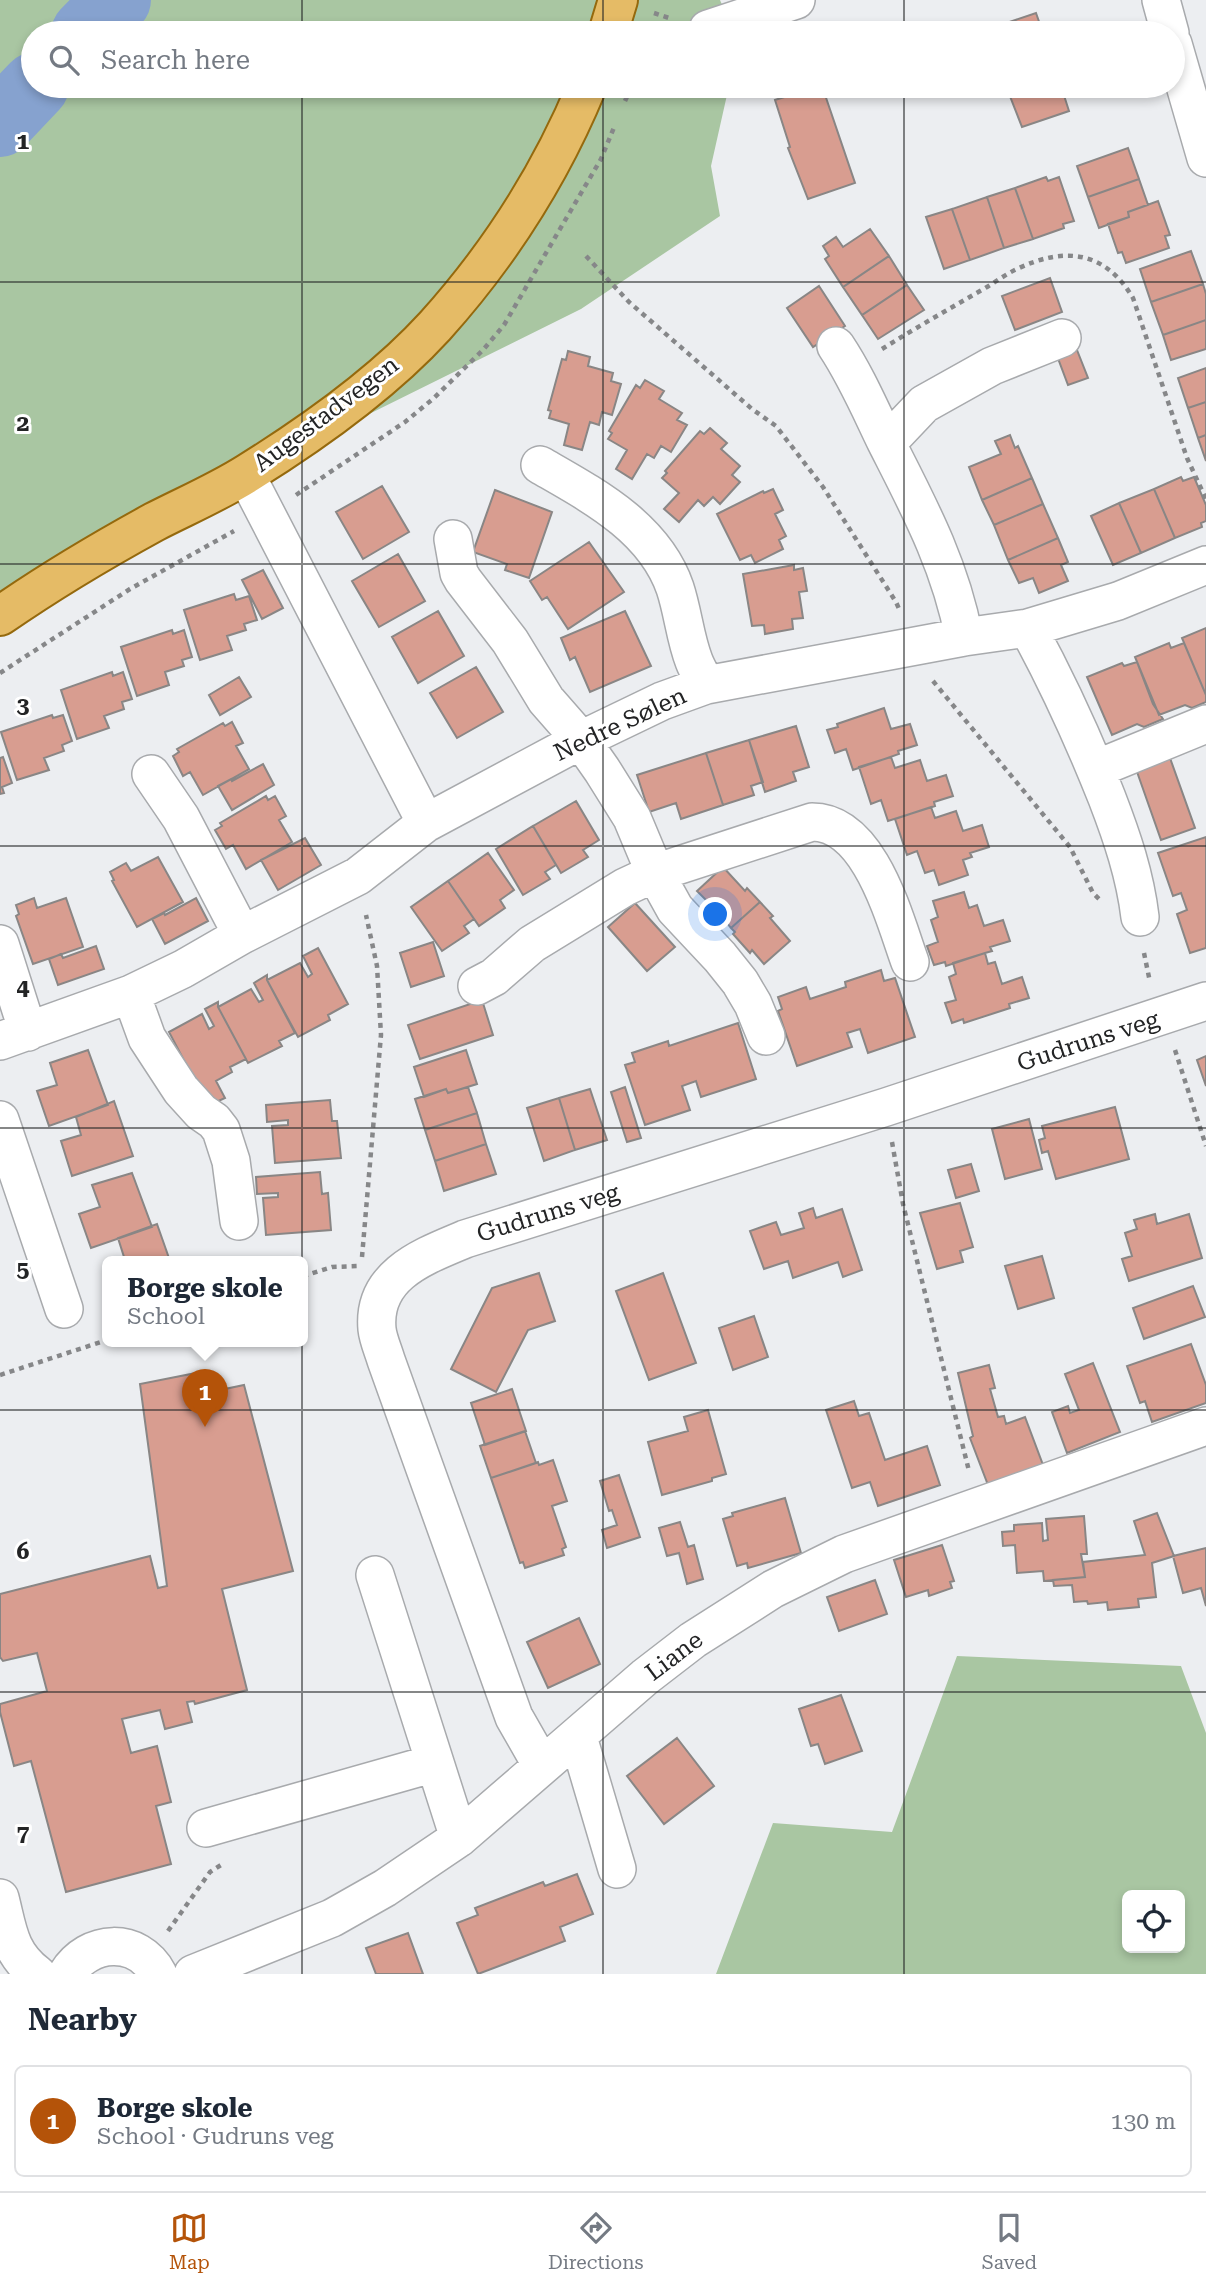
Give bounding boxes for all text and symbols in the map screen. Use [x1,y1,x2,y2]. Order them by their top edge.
search box [21,21,1185,98]
icon: search [45,41,83,79]
text: Search here [101,45,250,75]
text: 1 [17,128,30,155]
street label: Augestadvegen [248,350,404,478]
text: 2 [17,410,29,437]
street label: Nedre Sølen [549,681,691,767]
text: 3 [17,692,30,719]
your location [698,897,732,931]
text: 4 [17,974,30,1001]
street label: Gudruns veg [1014,1005,1163,1077]
street label: Gudruns veg [473,1178,623,1248]
text: 5 [17,1256,30,1283]
popup [102,1256,308,1347]
text: Borge skole [127,1273,283,1303]
text: School [127,1303,205,1330]
pin: 1 [182,1369,228,1427]
text: 6 [17,1538,30,1565]
street label: Liane [640,1626,708,1686]
text: 7 [17,1820,30,1847]
map controls [1122,1890,1185,1953]
button: locate [1122,1890,1185,1953]
text: Nearby [28,2002,137,2037]
text: Borge skole [97,2093,253,2123]
text: 1 [47,2108,59,2135]
text: 130 m [1111,2108,1176,2135]
text: School · Gudruns veg [97,2123,334,2150]
tab: Map [169,2209,210,2274]
tab: Directions [548,2209,644,2274]
tab: Saved [982,2209,1037,2274]

